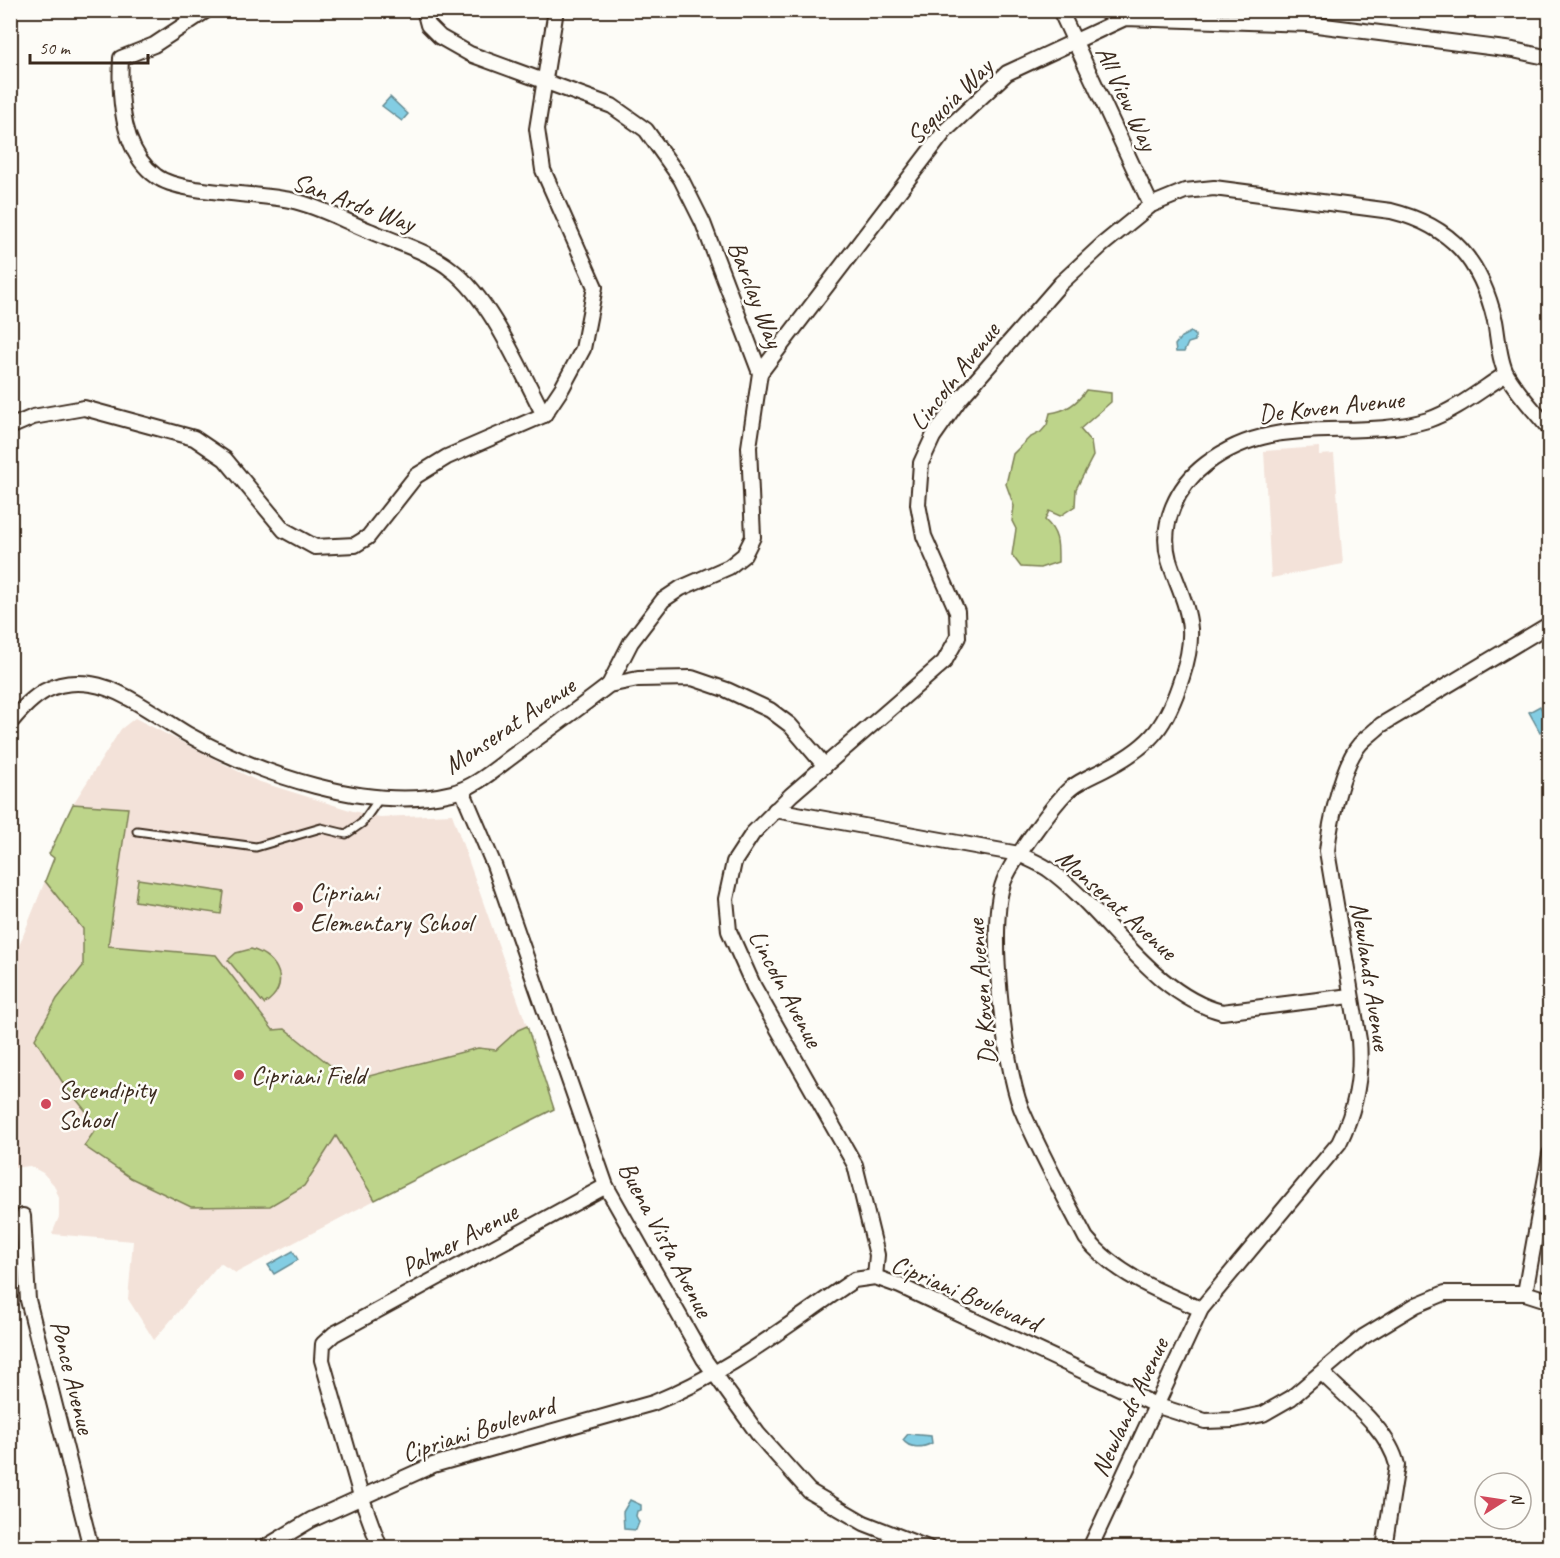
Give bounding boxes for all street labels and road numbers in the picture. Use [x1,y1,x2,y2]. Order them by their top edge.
street label: All View Way [1088,40,1166,158]
street label: Sequoia Way [899,50,1001,152]
street label: San Ardo Way [288,165,422,241]
street label: Barclay Way [720,236,792,354]
street label: Lincoln Avenue [902,314,1008,437]
street label: De Koven Avenue [1257,382,1407,431]
street label: Monserat Avenue [437,668,583,782]
street label: Monserat Avenue [1049,841,1185,968]
street label: Newlands Avenue [1343,900,1399,1054]
street label: De Koven Avenue [959,916,1004,1066]
street label: Lincoln Avenue [741,924,831,1054]
street label: Buena Vista Avenue [611,1156,721,1324]
street label: Palmer Avenue [396,1194,524,1284]
street label: Cipriani Boulevard [886,1247,1049,1341]
street label: Ponce Avenue [43,1317,103,1439]
street label: Newlands Avenue [1083,1331,1177,1482]
street label: Cipriani Boulevard [398,1388,562,1470]

